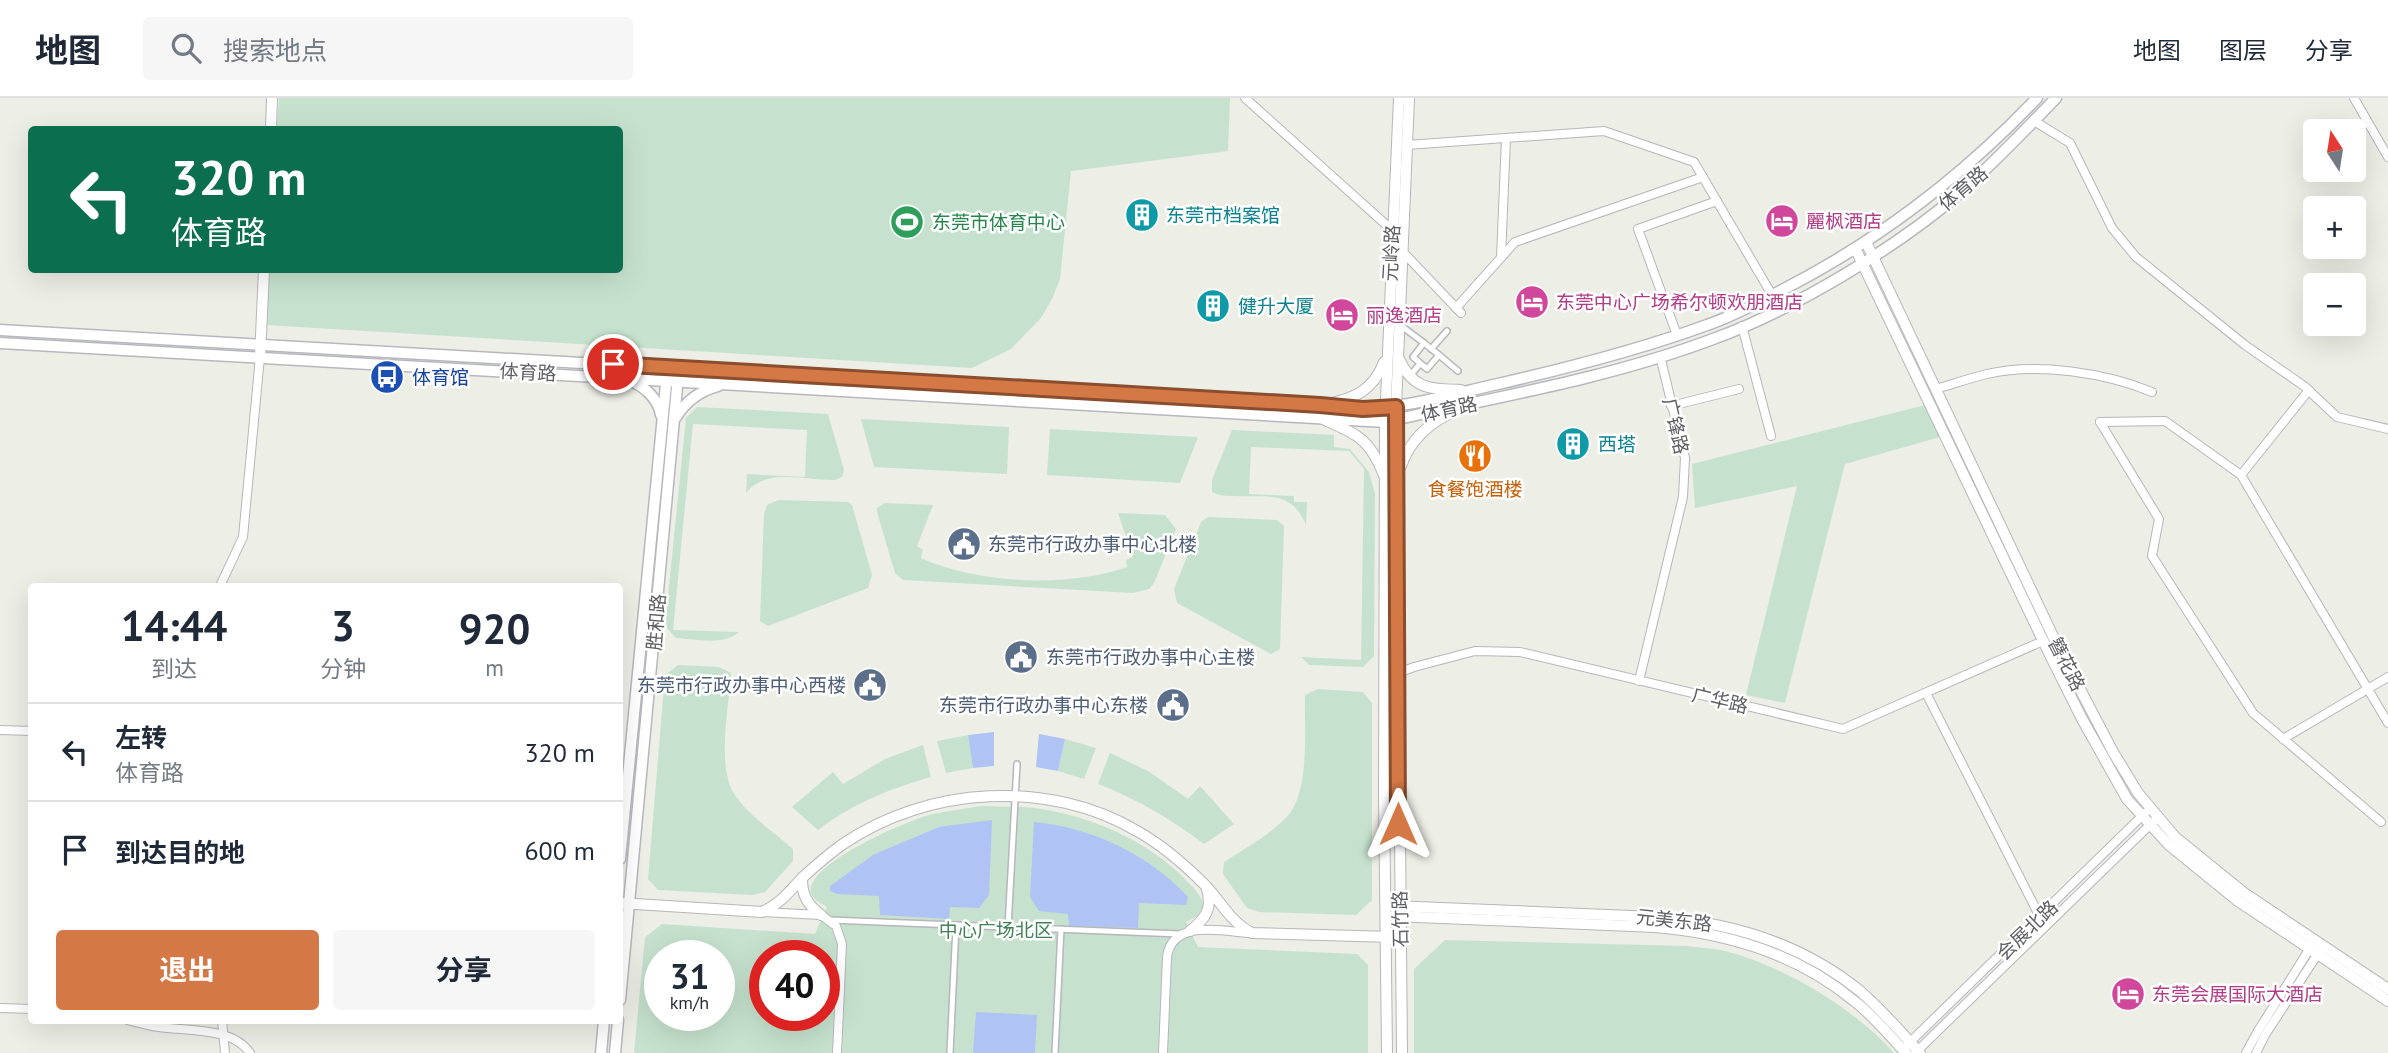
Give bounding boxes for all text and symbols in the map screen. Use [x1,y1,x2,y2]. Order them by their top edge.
search box [143,17,633,80]
text: 地图 [35,28,101,71]
icon: search [167,29,205,67]
text: 搜索地点 [223,34,327,67]
text: 地图 [2133,35,2181,66]
text: 图层 [2219,35,2267,66]
text: 分享 [2305,35,2353,66]
north arrow [2303,119,2366,182]
map controls [2303,119,2366,336]
text: 320 m [171,145,306,209]
icon: left [56,154,147,245]
street label: 体育路 [1933,160,1993,216]
building icon: 东莞市档案馆 [1123,196,1161,234]
button: + [2303,196,2366,259]
hotel icon: 麗枫酒店 [1763,202,1801,240]
sports icon: 东莞市体育中心 [888,203,926,241]
place label: 东莞市档案馆 [1166,203,1280,227]
place label: 麗枫酒店 [1806,209,1882,233]
place label: 东莞市体育中心 [932,210,1065,234]
text: 体育路 [171,211,267,253]
street label: 元岭路 [1378,224,1404,282]
button: − [2303,273,2366,336]
hotel icon: 东莞中心广场希尔顿欢朋酒店 [1513,283,1551,321]
building icon: 健升大厦 [1194,287,1232,325]
place label: 东莞中心广场希尔顿欢朋酒店 [1556,290,1803,314]
place label: 健升大厦 [1238,294,1314,318]
hotel icon: 丽逸酒店 [1323,296,1361,334]
place label: 丽逸酒店 [1366,303,1442,327]
pin [583,334,643,394]
icon: arrive [594,345,632,383]
bus stop icon: 体育馆 [368,358,406,396]
street label: 体育路 [499,359,557,385]
place label: 体育馆 [412,365,469,389]
street label: 体育路 [1419,391,1479,427]
street label: 广锋路 [1658,396,1694,456]
building icon: 西塔 [1554,425,1592,463]
place label: 西塔 [1598,432,1636,456]
restaurant icon: 食餐饱酒楼 [1456,437,1494,475]
place label: 食餐饱酒楼 [1427,477,1523,501]
public building icon: 东莞市行政办事中心北楼 [945,525,983,563]
place label: 东莞市行政办事中心北楼 [988,532,1197,556]
street label: 胜和路 [642,593,670,651]
text: 14:44 [121,598,227,653]
text: 3 [331,598,355,653]
text: 920 [459,601,530,656]
street label: 簪花路 [2043,633,2091,695]
public building icon: 东莞市行政办事中心主楼 [1002,638,1040,676]
place label: 东莞市行政办事中心主楼 [1046,645,1255,669]
text: m [485,653,504,682]
text: 到达 [151,654,197,683]
text: 分钟 [320,654,366,683]
public building icon: 东莞市行政办事中心西楼 [851,666,889,704]
place label: 东莞市行政办事中心西楼 [637,673,846,697]
street label: 广华路 [1690,682,1750,718]
public building icon: 东莞市行政办事中心东楼 [1154,686,1192,724]
place label: 东莞市行政办事中心东楼 [939,693,1148,717]
text: 左转 [115,721,167,754]
icon: left [56,733,94,771]
text: 320 m [524,736,595,769]
text: 体育路 [115,758,184,787]
position arrow [1361,787,1435,861]
icon: arrive [56,831,94,869]
text: 600 m [524,834,595,867]
text: 到达目的地 [115,836,245,869]
street label: 石竹路 [1388,890,1412,948]
street label: 会展北路 [1991,895,2063,965]
street label: 元美东路 [1635,904,1713,936]
park label: 中心广场北区 [939,918,1053,942]
button: 退出 [56,930,319,1010]
button: 分享 [333,930,595,1010]
speed limit sign: 40 [749,940,840,1031]
text: 31 [670,953,709,999]
hotel icon: 东莞会展国际大酒店 [2109,975,2147,1013]
place label: 东莞会展国际大酒店 [2152,982,2323,1006]
text: km/h [670,991,709,1014]

